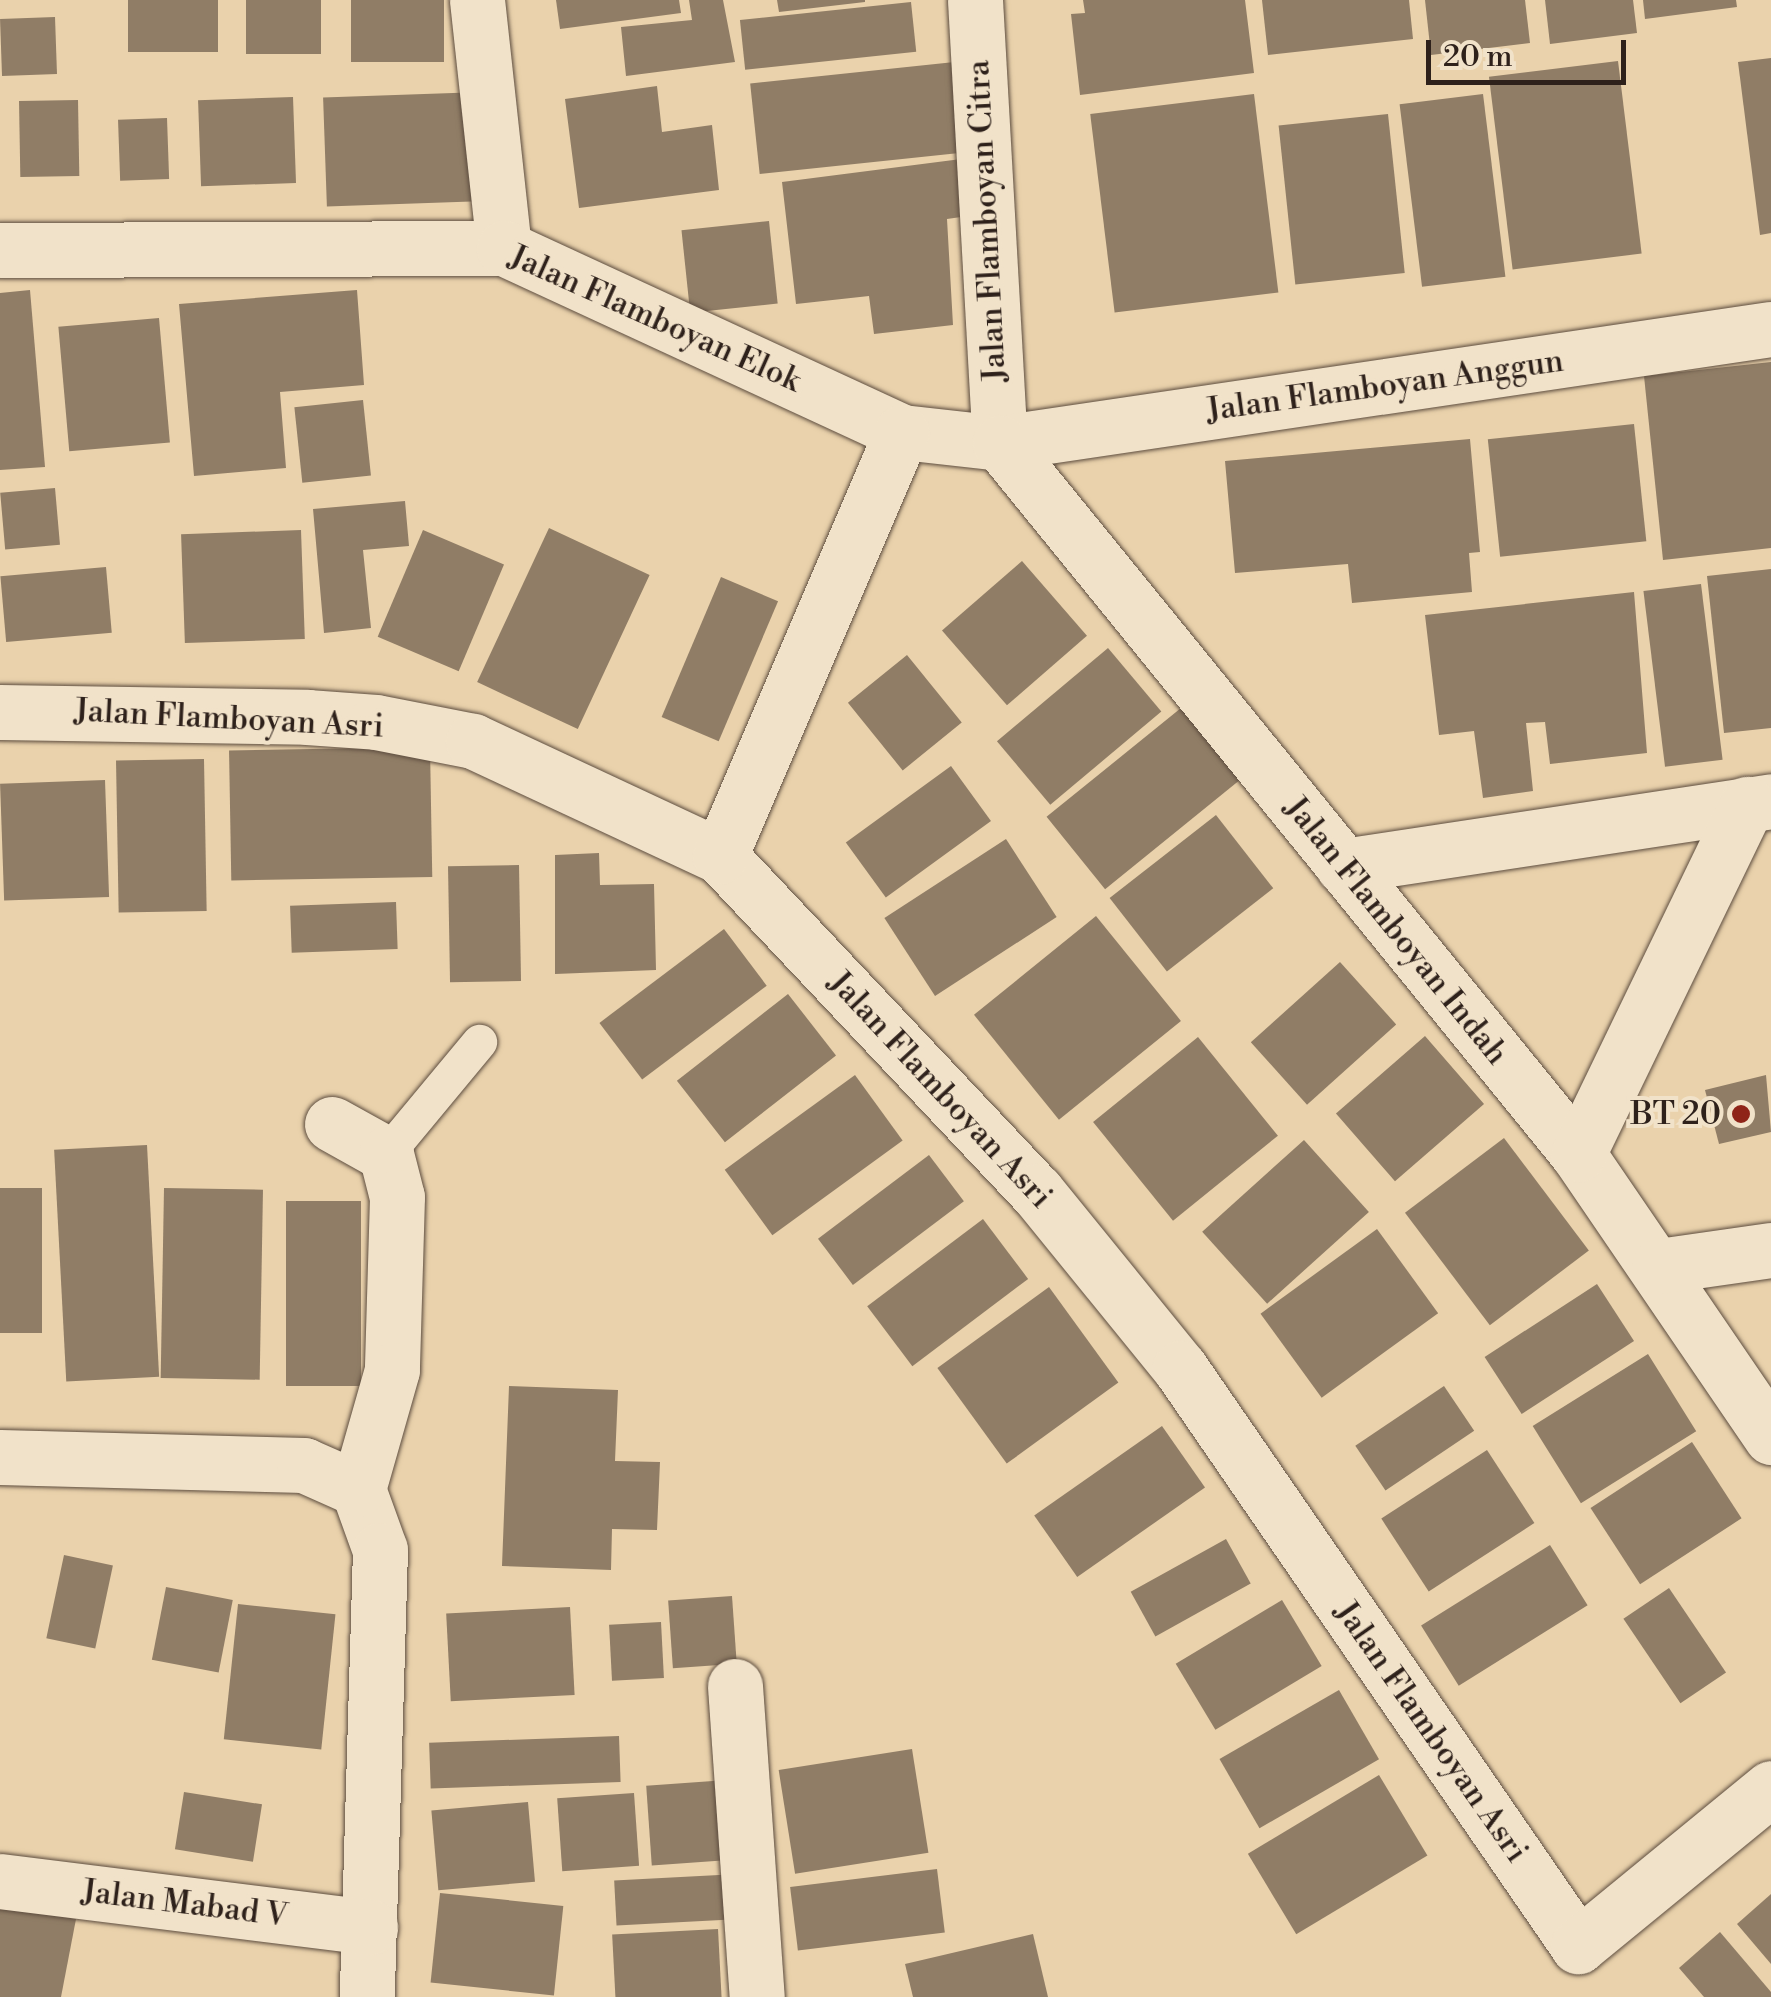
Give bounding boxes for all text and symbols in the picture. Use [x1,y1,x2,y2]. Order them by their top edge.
scale bar [1431,20,1631,82]
text: 20 m [1443,38,1512,76]
street label: Jalan Flamboyan Citra [959,59,1015,383]
street label: Jalan Flamboyan Elok [503,237,807,401]
street label: Jalan Flamboyan Anggun [1204,342,1566,430]
street label: Jalan Flamboyan Asri [73,692,385,746]
street label: Jalan Flamboyan Indah [1276,789,1516,1073]
street label: Jalan Flamboyan Asri [820,964,1060,1216]
place label: BT 20 [1630,1095,1721,1133]
marker: BT 20 [1730,1103,1752,1125]
street label: Jalan Flamboyan Asri [1326,1594,1536,1870]
street label: Jalan Mabad V [80,1872,290,1936]

